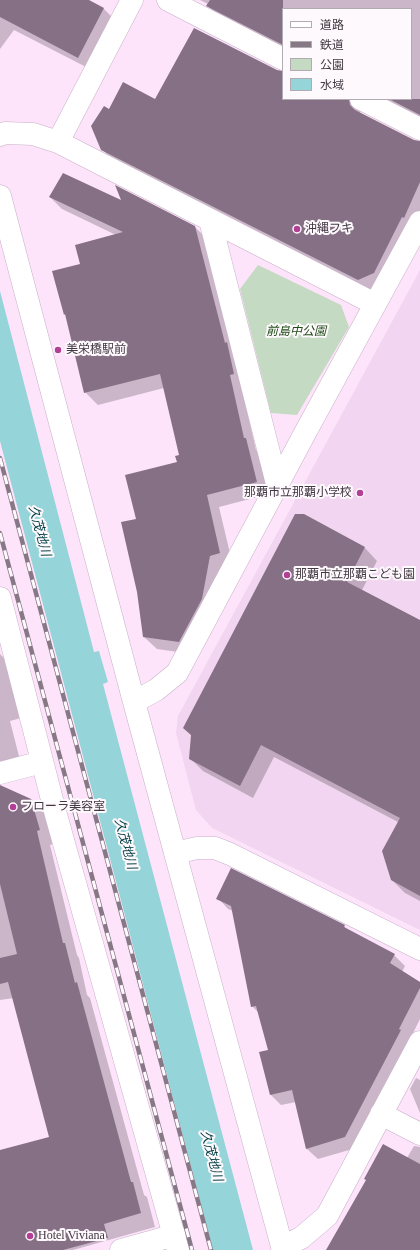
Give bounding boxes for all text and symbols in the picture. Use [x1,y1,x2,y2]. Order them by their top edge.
legend [282,8,412,100]
text: 道路 [320,18,344,32]
text: 鉄道 [320,38,344,52]
text: 公園 [320,58,344,72]
text: 水域 [320,78,344,92]
place label: 沖縄フキ [305,222,353,236]
marker: 沖縄フキ [292,224,302,234]
park label: 前島中公園 [266,325,326,339]
place label: 美栄橋駅前 [66,343,126,357]
marker: 美栄橋駅前 [53,345,63,355]
place label: 那覇市立那覇小学校 [244,486,352,500]
marker: 那覇市立那覇小学校 [355,488,365,498]
water label: 久茂地川 [25,504,53,558]
place label: 那覇市立那覇こども園 [295,568,415,582]
marker: 那覇市立那覇こども園 [282,570,292,580]
place label: フローラ美容室 [21,800,105,814]
marker: フローラ美容室 [8,802,18,812]
water label: 久茂地川 [111,817,139,871]
water label: 久茂地川 [197,1129,225,1183]
place label: Hotel Viviana [38,1229,105,1243]
marker: Hotel Viviana [25,1231,35,1241]

